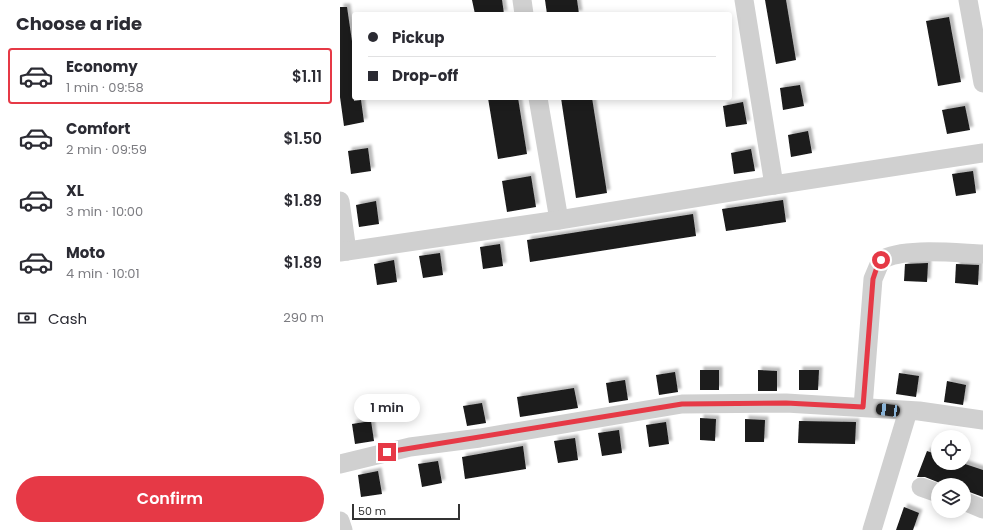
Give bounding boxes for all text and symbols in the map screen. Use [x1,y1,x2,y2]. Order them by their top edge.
text: Choose a ride [16,11,142,36]
text: Pickup [392,27,444,48]
text: Economy [66,56,138,77]
icon: car [18,58,54,94]
text: Drop-off [392,65,458,86]
text: $1.11 [292,66,322,87]
text: 1 min · 09:58 [66,78,144,97]
text: Comfort [66,118,130,139]
icon: car [18,120,54,156]
text: $1.50 [284,128,322,149]
text: 2 min · 09:59 [66,140,147,159]
text: XL [66,180,84,201]
icon: car [18,182,54,218]
text: $1.89 [284,190,322,211]
text: 3 min · 10:00 [66,202,143,221]
text: Moto [66,242,105,263]
icon: car [18,244,54,280]
route start [872,251,890,269]
text: $1.89 [284,252,322,273]
text: 4 min · 10:01 [66,264,140,283]
icon: cash [16,307,38,329]
text: Cash [48,308,87,329]
text: 290 m [283,308,324,327]
callout: 1 min [354,394,420,422]
text: 1 min [370,398,404,417]
car [875,403,901,417]
map controls [931,430,971,518]
button: locate [931,430,971,470]
route end [378,443,396,461]
button: Confirm [16,476,324,522]
button: layers [931,478,971,518]
scale bar [352,502,460,521]
text: 50 m [358,503,386,519]

